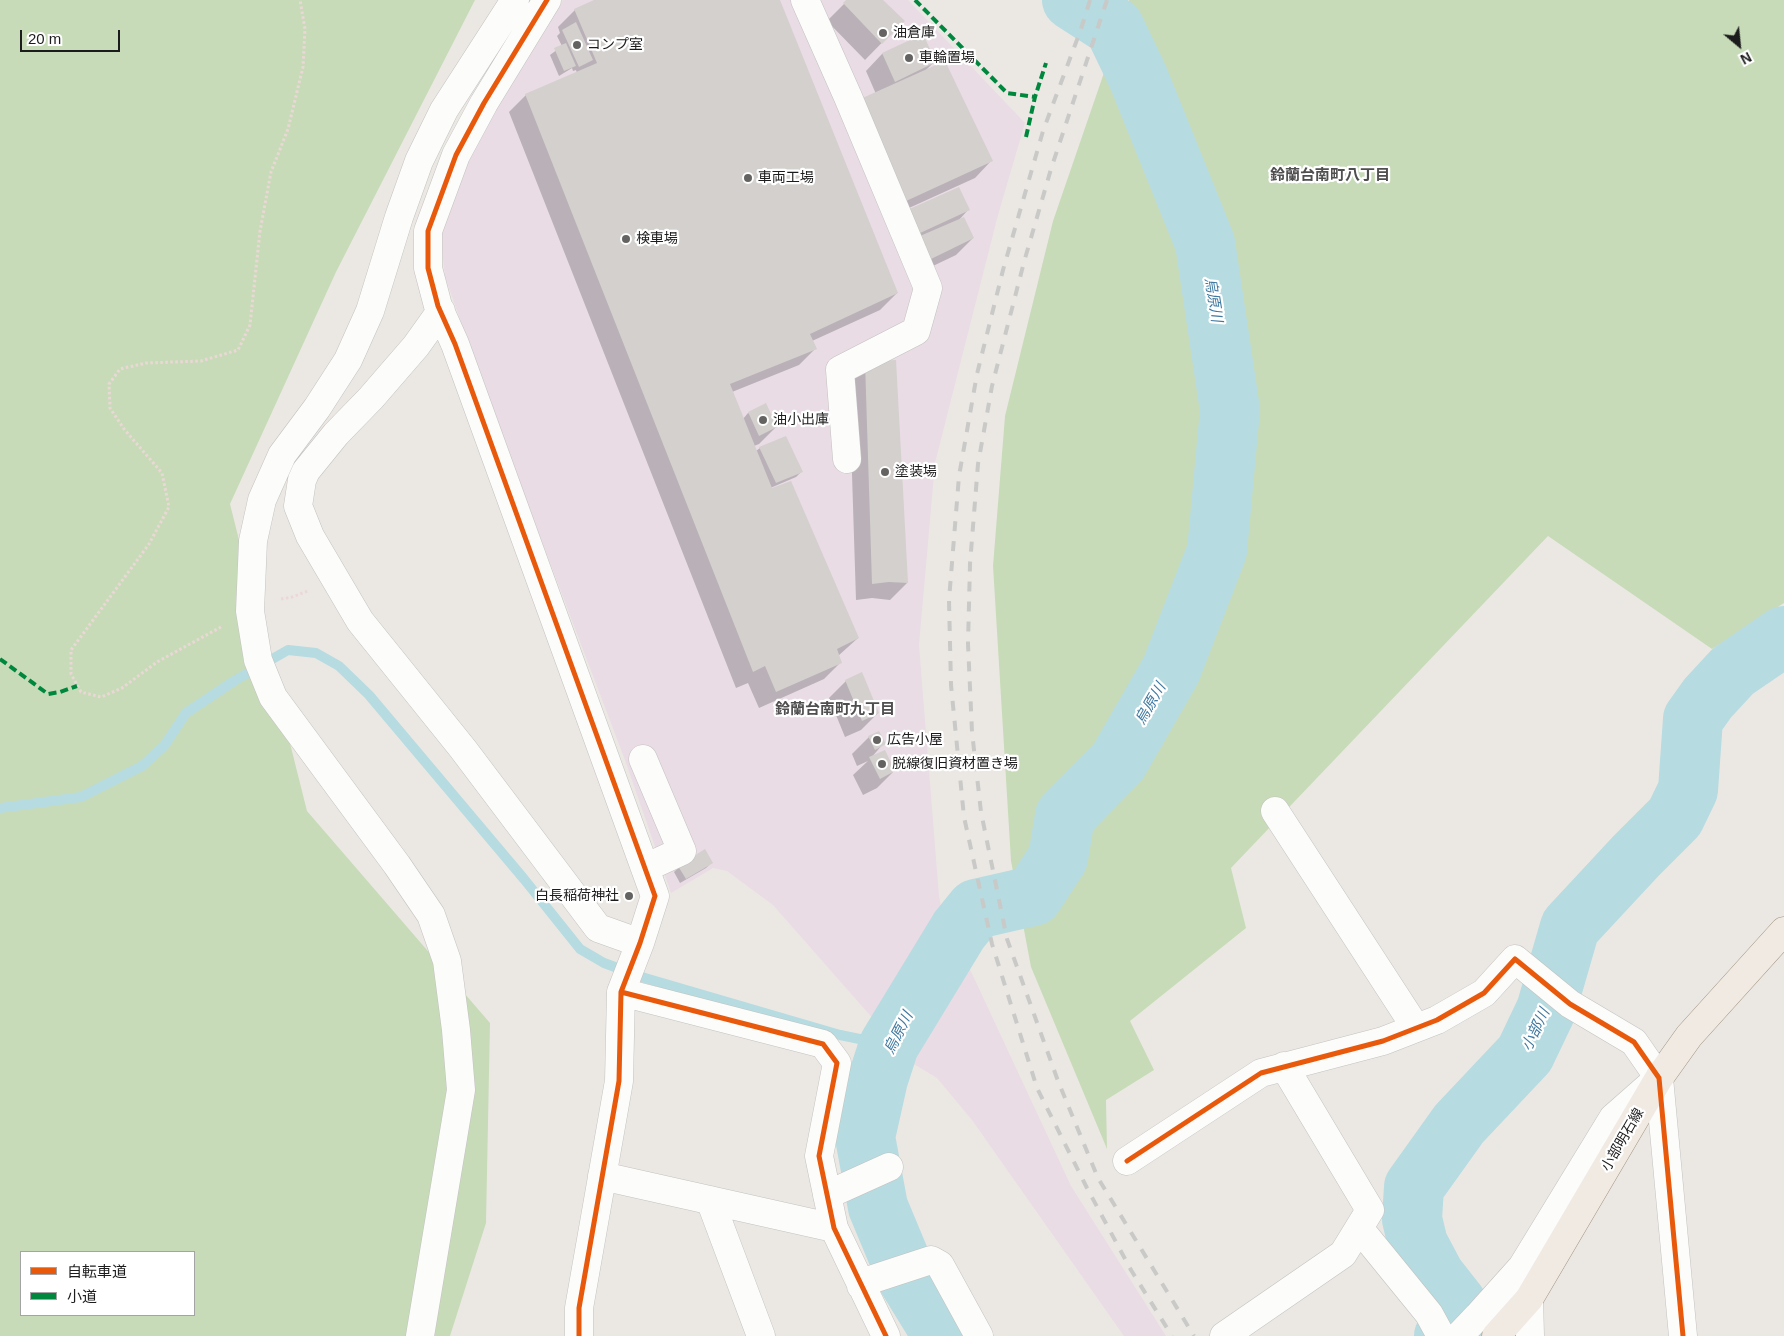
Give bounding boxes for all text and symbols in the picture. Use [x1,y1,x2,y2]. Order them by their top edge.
scale bar [22,20,122,52]
north arrow [1714,20,1764,70]
place label: 油倉庫 [893,25,935,41]
marker: 油倉庫 [877,27,889,39]
text: 20 m [28,30,61,47]
place label: コンプ室 [587,37,643,53]
marker: コンプ室 [571,39,583,51]
text: N [1738,49,1754,68]
place label: 車輪置場 [919,50,975,66]
marker: 車輪置場 [903,52,915,64]
district label: 鈴蘭台南町八丁目 [1270,167,1390,185]
place label: 車両工場 [758,170,814,186]
marker: 車両工場 [742,172,754,184]
place label: 検車場 [636,231,678,247]
marker: 検車場 [620,233,632,245]
water label: 烏原川 [1201,276,1225,324]
place label: 油小出庫 [773,412,829,428]
marker: 油小出庫 [757,414,769,426]
place label: 塗装場 [895,464,937,480]
marker: 塗装場 [879,466,891,478]
water label: 烏原川 [1132,680,1170,728]
district label: 鈴蘭台南町九丁目 [775,701,895,719]
place label: 広告小屋 [887,732,943,748]
marker: 広告小屋 [871,734,883,746]
place label: 脱線復旧資材置き場 [892,756,1018,772]
marker: 脱線復旧資材置き場 [876,758,888,770]
place label: 白長稲荷神社 [535,888,619,904]
marker: 白長稲荷神社 [623,890,635,902]
water label: 小部川 [1518,1006,1554,1054]
water label: 烏原川 [881,1009,917,1057]
street label: 小部明石線 [1598,1105,1648,1175]
legend [20,1251,195,1316]
text: 自転車道 [67,1263,127,1280]
text: 小道 [67,1288,97,1305]

